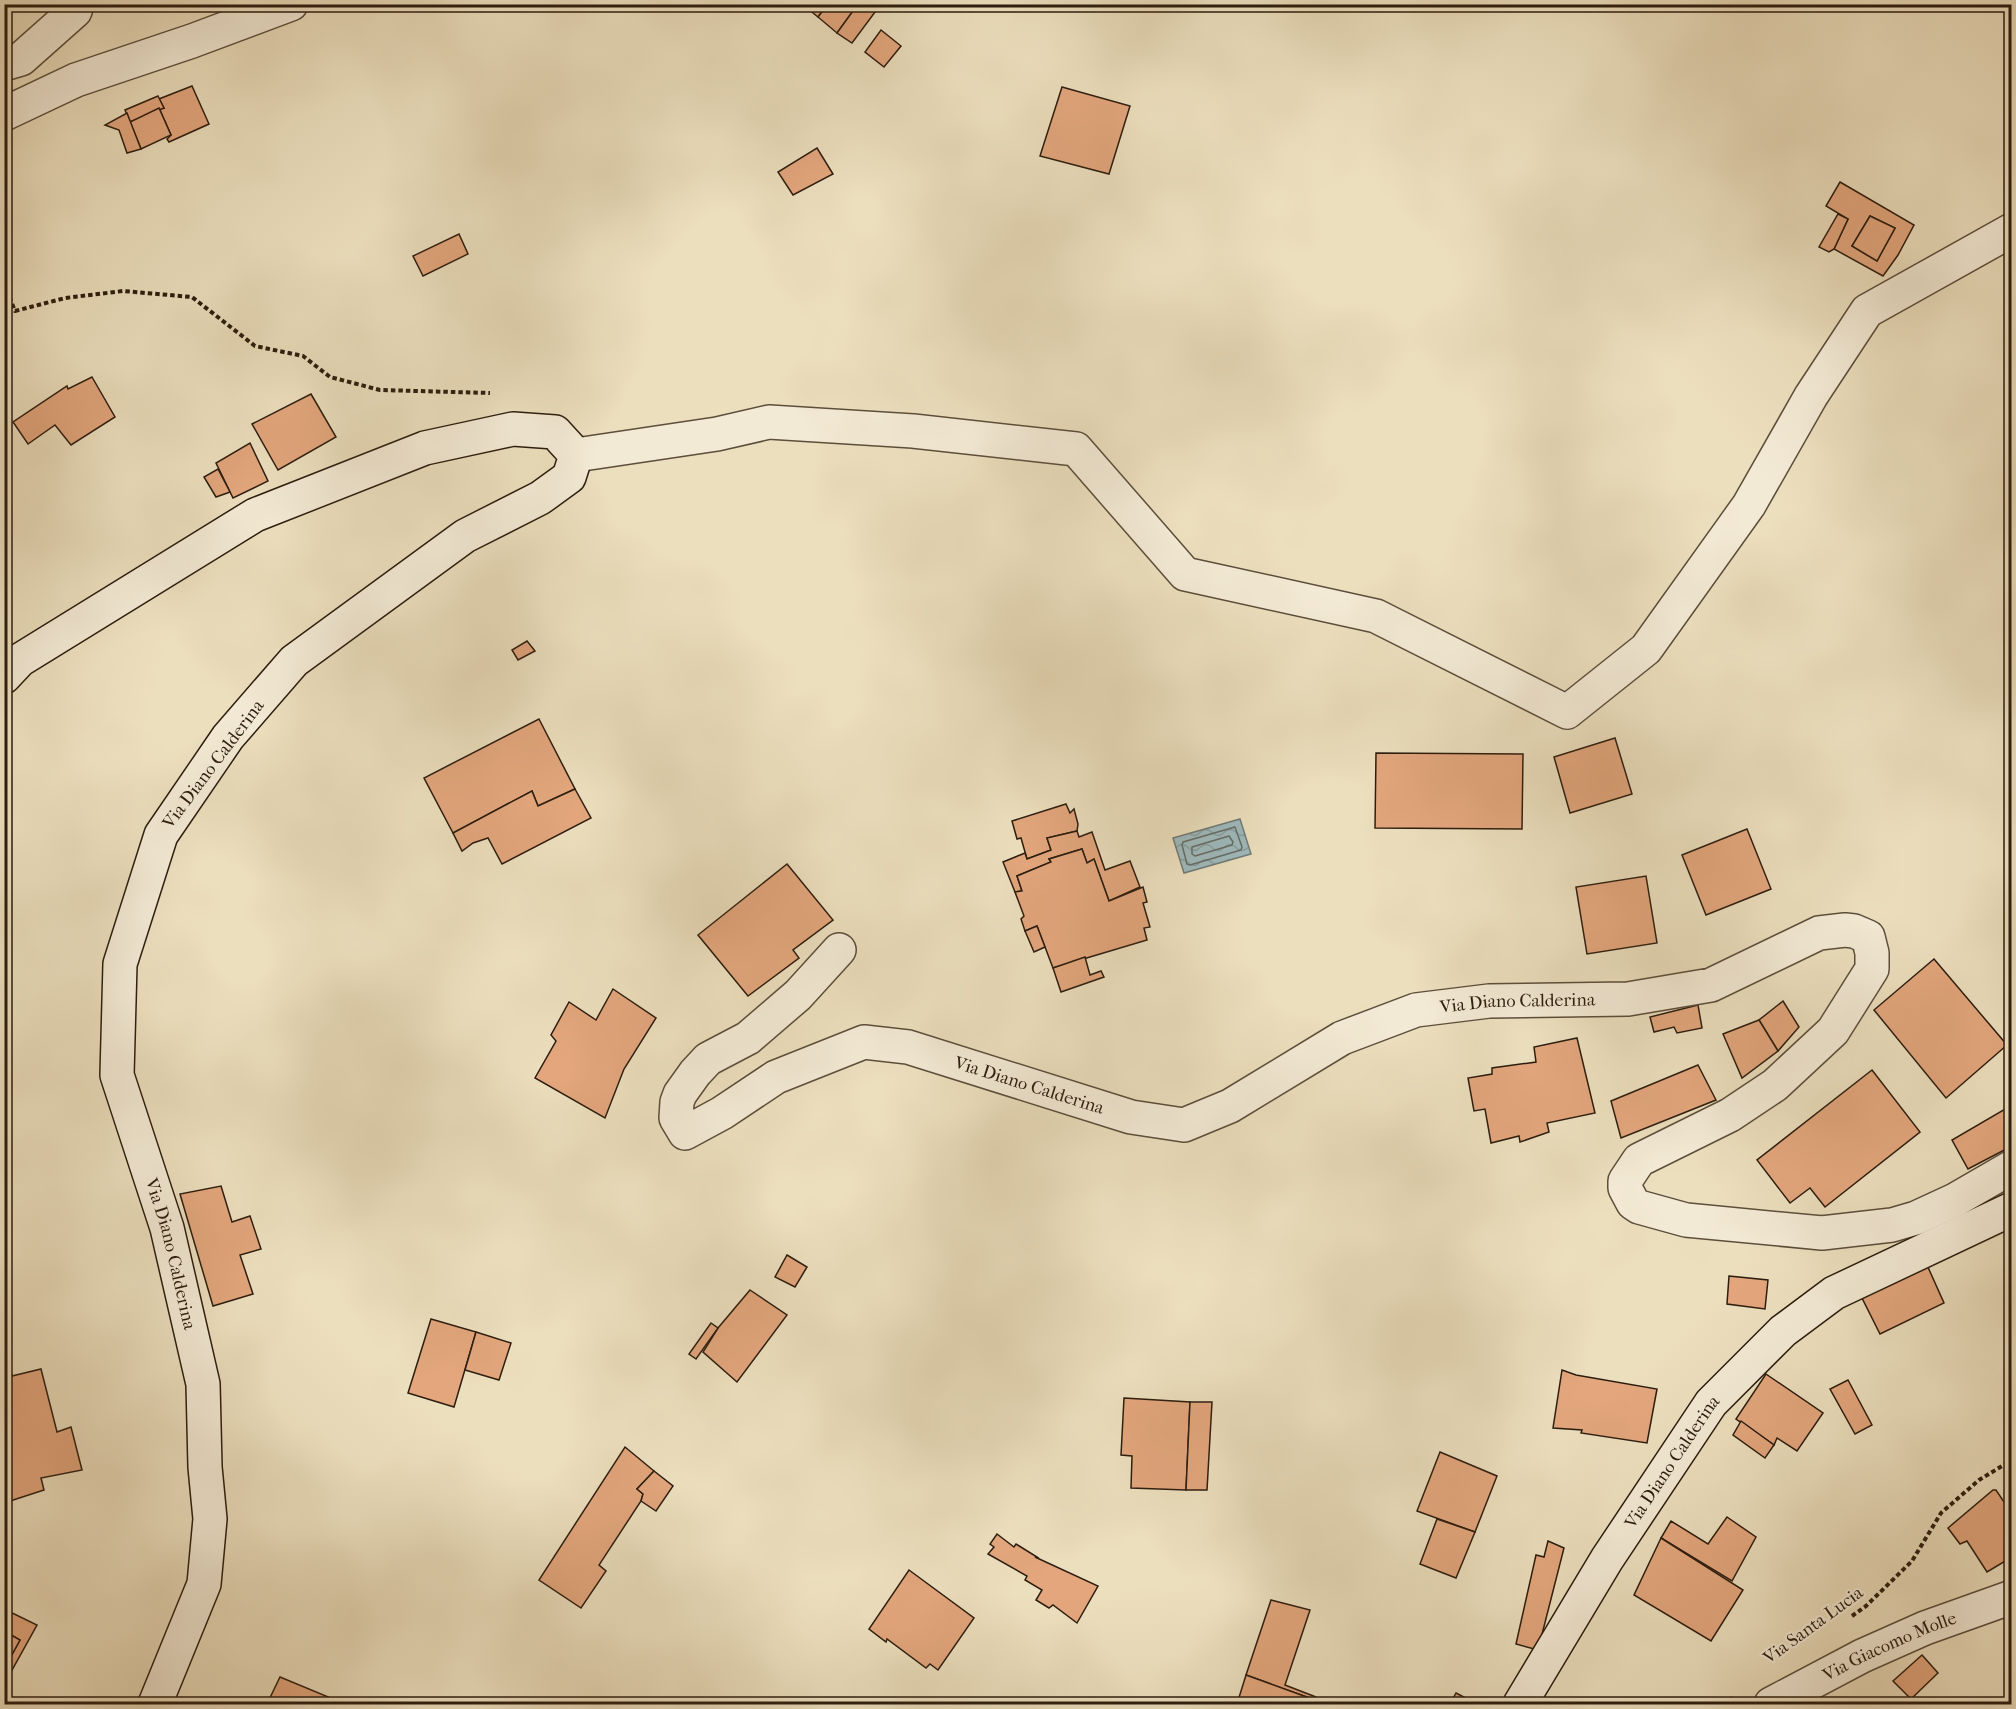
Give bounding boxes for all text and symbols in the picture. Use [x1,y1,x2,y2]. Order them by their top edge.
street label: Via Diano Calderina [158,695,269,834]
street label: Via Diano Calderina [1438,989,1596,1018]
street label: Via Diano Calderina [951,1052,1107,1119]
street label: Via Diano Calderina [140,1175,200,1332]
street label: Via Diano Calderina [1620,1390,1724,1533]
street label: Via Santa Lucia [1758,1582,1868,1669]
street label: Via Giacomo Molle [1818,1608,1959,1686]

